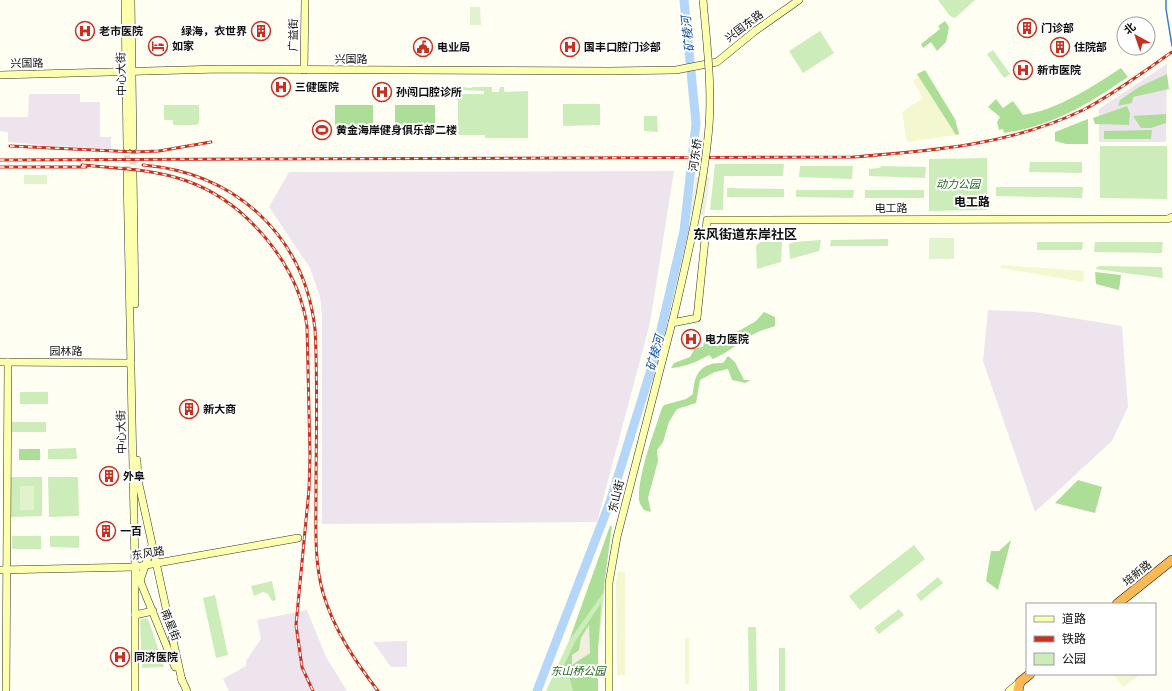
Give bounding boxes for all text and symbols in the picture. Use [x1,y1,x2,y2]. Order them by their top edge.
street label: 兴国东路 [722,7,766,45]
water label: 矿棱河 [678,13,697,53]
north arrow [1116,16,1156,56]
building icon: 门诊部 [1016,17,1038,39]
street label: 广益街 [286,18,300,52]
text: 北 [1121,19,1138,37]
hospital icon: 老市医院 [74,20,96,42]
building icon: 绿海，衣世界 [250,20,272,42]
place label: 门诊部 [1041,21,1074,35]
place label: 老市医院 [99,24,143,38]
place label: 绿海，衣世界 [181,24,247,38]
hotel icon: 如家 [147,35,169,57]
public building icon: 电业局 [412,36,434,58]
hospital icon: 国丰口腔门诊部 [559,36,581,58]
building icon: 住院部 [1049,36,1071,58]
place label: 如家 [172,39,194,53]
place label: 电业局 [437,40,470,54]
place label: 国丰口腔门诊部 [584,40,661,54]
place label: 住院部 [1074,40,1107,54]
street label: 中心大街 [114,52,128,96]
street label: 兴国路 [335,52,368,66]
street label: 兴国路 [10,56,44,70]
hospital icon: 新市医院 [1012,59,1034,81]
place label: 新市医院 [1037,63,1081,77]
hospital icon: 三健医院 [270,76,292,98]
place label: 三健医院 [295,80,339,94]
hospital icon: 孙闯口腔诊所 [371,81,393,103]
place label: 孙闯口腔诊所 [396,85,462,99]
sports icon: 黄金海岸健身俱乐部二楼 [311,119,333,141]
place label: 黄金海岸健身俱乐部二楼 [336,123,457,137]
street label: 河东桥 [686,138,704,172]
park label: 动力公园 [936,177,982,191]
district label: 电工路 [954,194,990,209]
street label: 电工路 [875,201,908,215]
district label: 东风街道东岸社区 [693,226,797,243]
hospital icon: 电力医院 [680,328,702,350]
water label: 矿棱河 [643,332,667,372]
place label: 电力医院 [705,332,749,346]
street label: 园林路 [50,344,83,358]
building icon: 新大商 [178,398,200,420]
place label: 新大商 [203,402,236,416]
street label: 中心大街 [114,410,128,454]
building icon: 外阜 [98,465,120,487]
place label: 外阜 [123,469,145,483]
street label: 东山街 [605,478,627,514]
building icon: 一百 [95,520,117,542]
place label: 一百 [120,524,142,538]
street label: 东风路 [131,544,165,562]
street label: 培新路 [1120,557,1154,589]
legend [1026,603,1156,675]
street label: 南星街 [158,607,184,643]
text: 道路 [1062,611,1086,626]
text: 铁路 [1062,631,1086,646]
hospital icon: 同济医院 [109,646,131,668]
place label: 同济医院 [134,650,178,664]
text: 公园 [1062,651,1086,666]
park label: 东山桥公园 [551,664,607,678]

